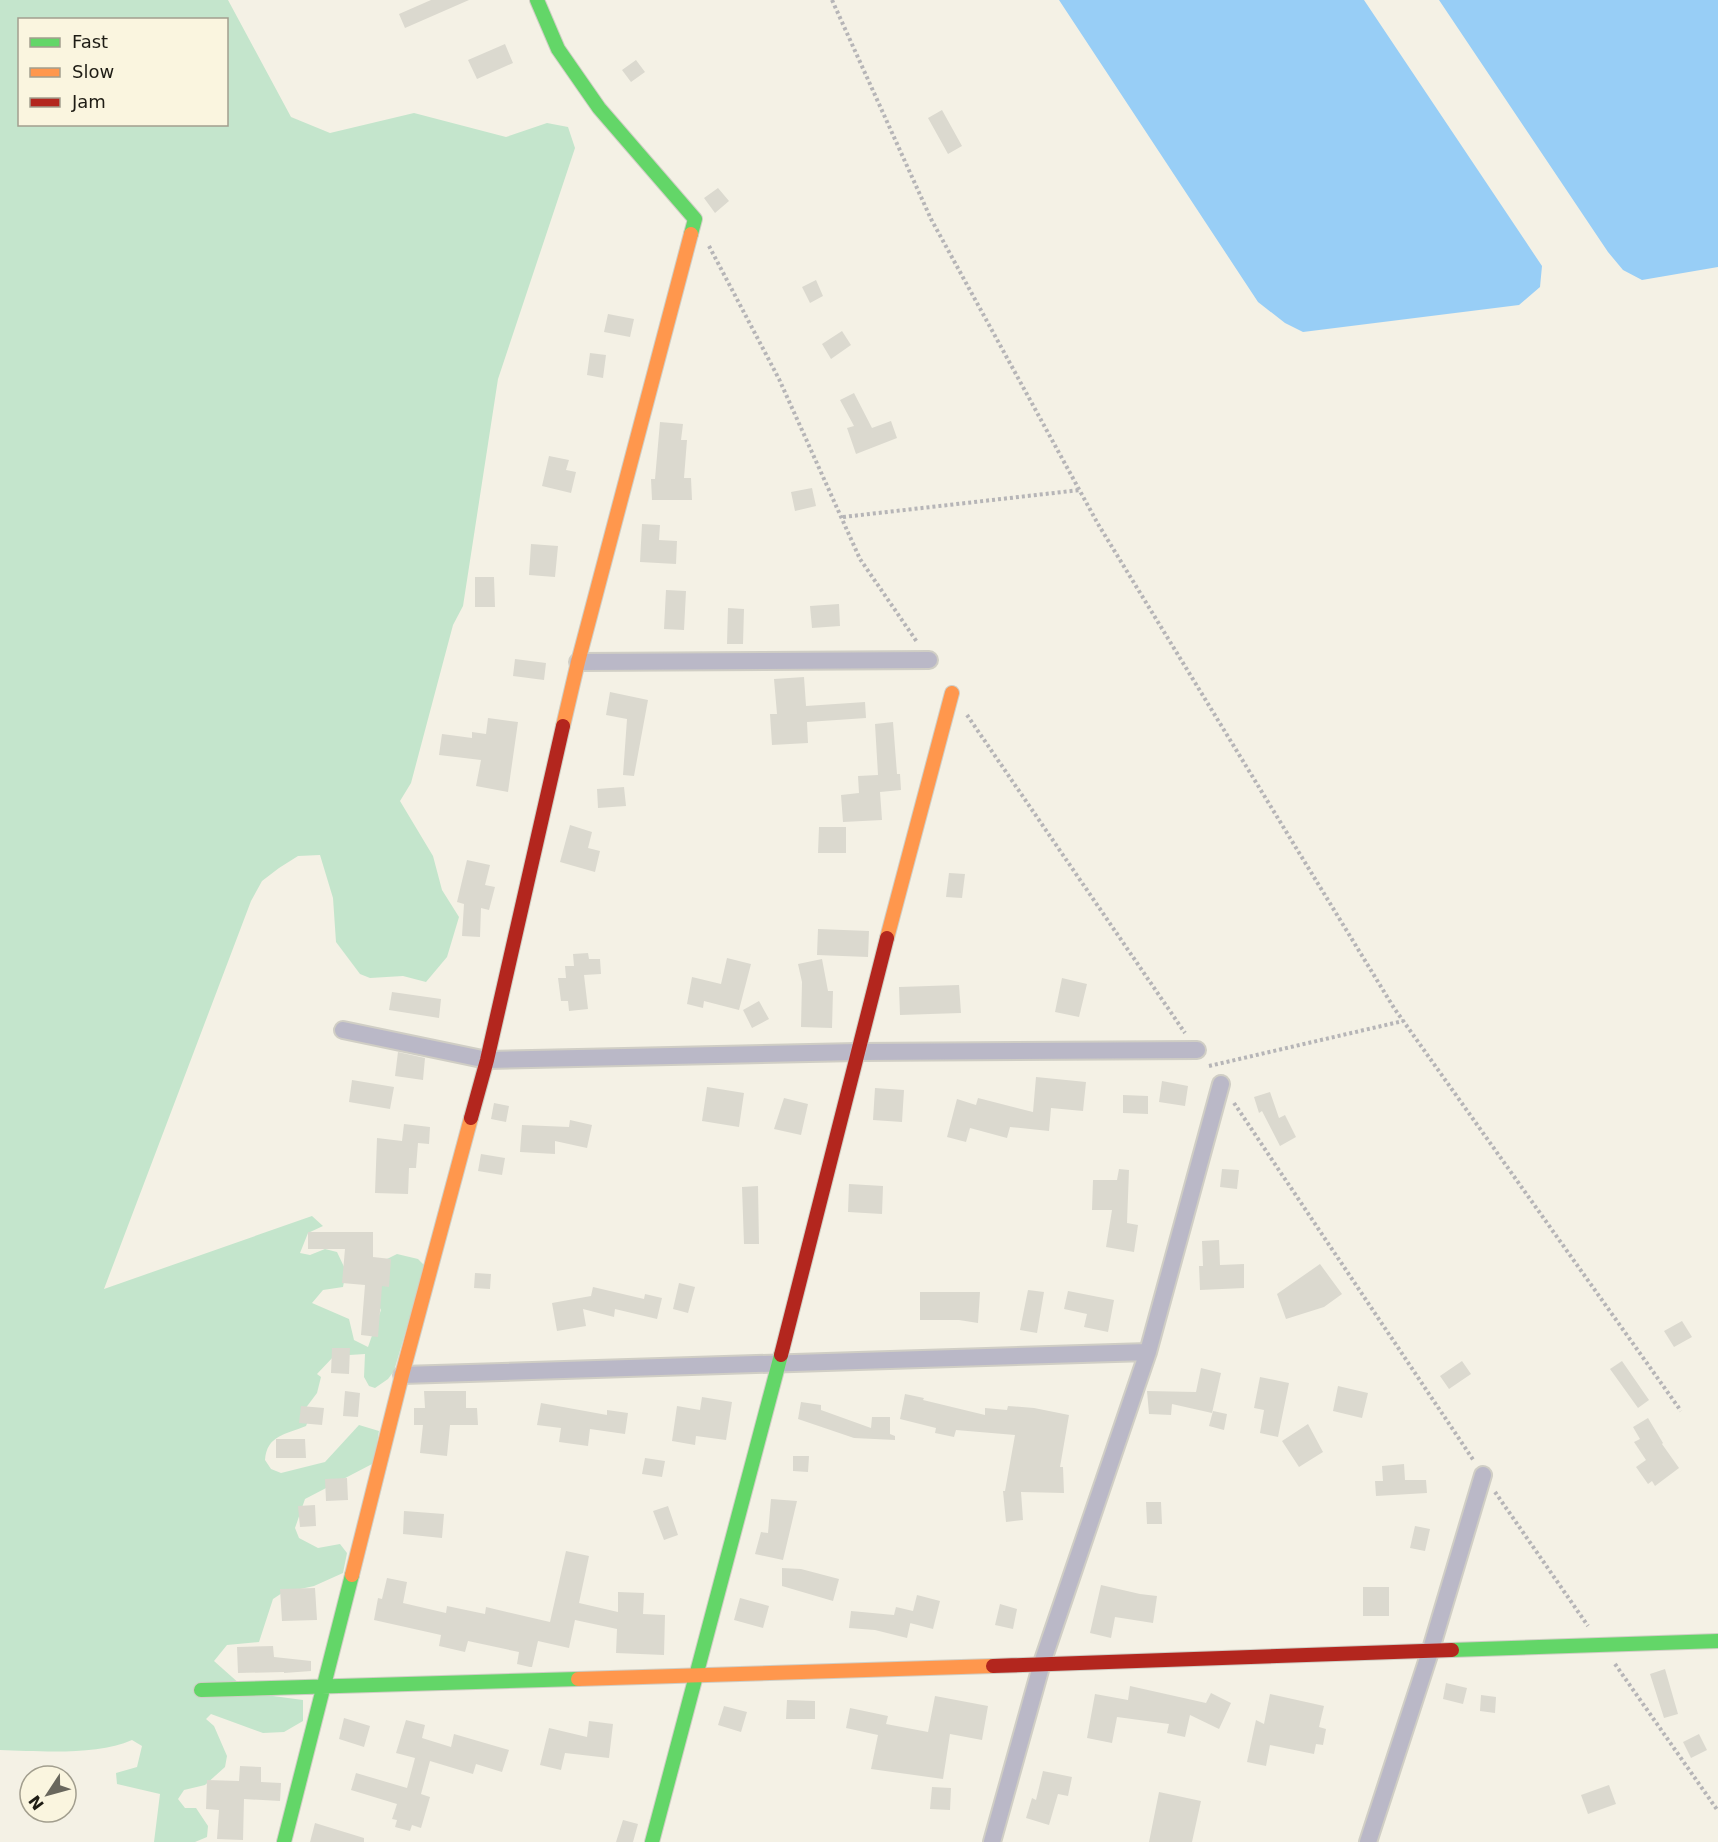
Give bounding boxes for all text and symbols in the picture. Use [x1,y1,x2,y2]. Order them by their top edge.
legend [18,18,228,126]
text: Fast [72,31,108,52]
text: Slow [72,61,114,82]
text: Jam [71,91,106,112]
north arrow [18,1764,78,1824]
text: N [25,1792,48,1814]

